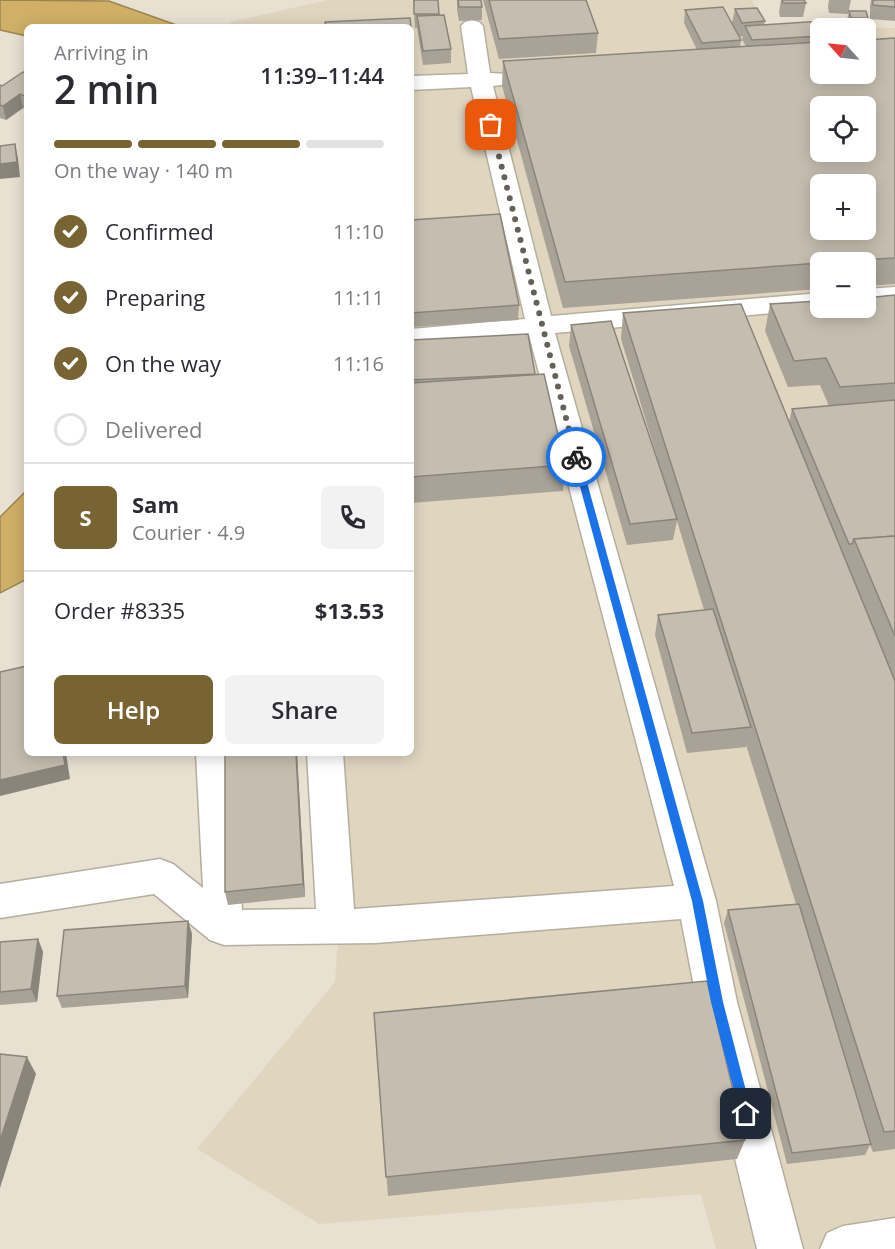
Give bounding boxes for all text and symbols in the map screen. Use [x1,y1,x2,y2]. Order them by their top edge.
north arrow [810,18,876,84]
map controls [810,18,876,318]
text: Arriving in [54,39,149,66]
text: 11:39–11:44 [260,60,384,90]
text: 2 min [54,62,159,115]
button: locate [810,96,876,162]
pin [465,99,516,150]
icon: bag [474,108,507,141]
text: On the way · 140 m [54,157,233,184]
button: + [810,174,876,240]
icon: check [54,215,87,248]
text: Confirmed [105,216,214,246]
text: 11:10 [333,218,384,245]
button: − [810,252,876,318]
icon: check [54,281,87,314]
text: Preparing [105,282,205,312]
text: 11:11 [333,284,384,311]
icon: check [54,347,87,380]
text: On the way [105,348,221,378]
text: 11:16 [333,350,384,377]
text: Delivered [105,414,203,444]
courier [546,427,606,487]
icon: bike [560,441,593,474]
button: phone [321,486,384,549]
text: Sam [132,489,179,519]
text: S [79,502,92,532]
text: Courier · 4.9 [132,519,245,546]
text: Order #8335 [54,595,185,625]
text: $13.53 [315,595,384,625]
button: Help [54,675,213,744]
button: Share [225,675,384,744]
pin [720,1088,771,1139]
icon: home [729,1097,762,1130]

